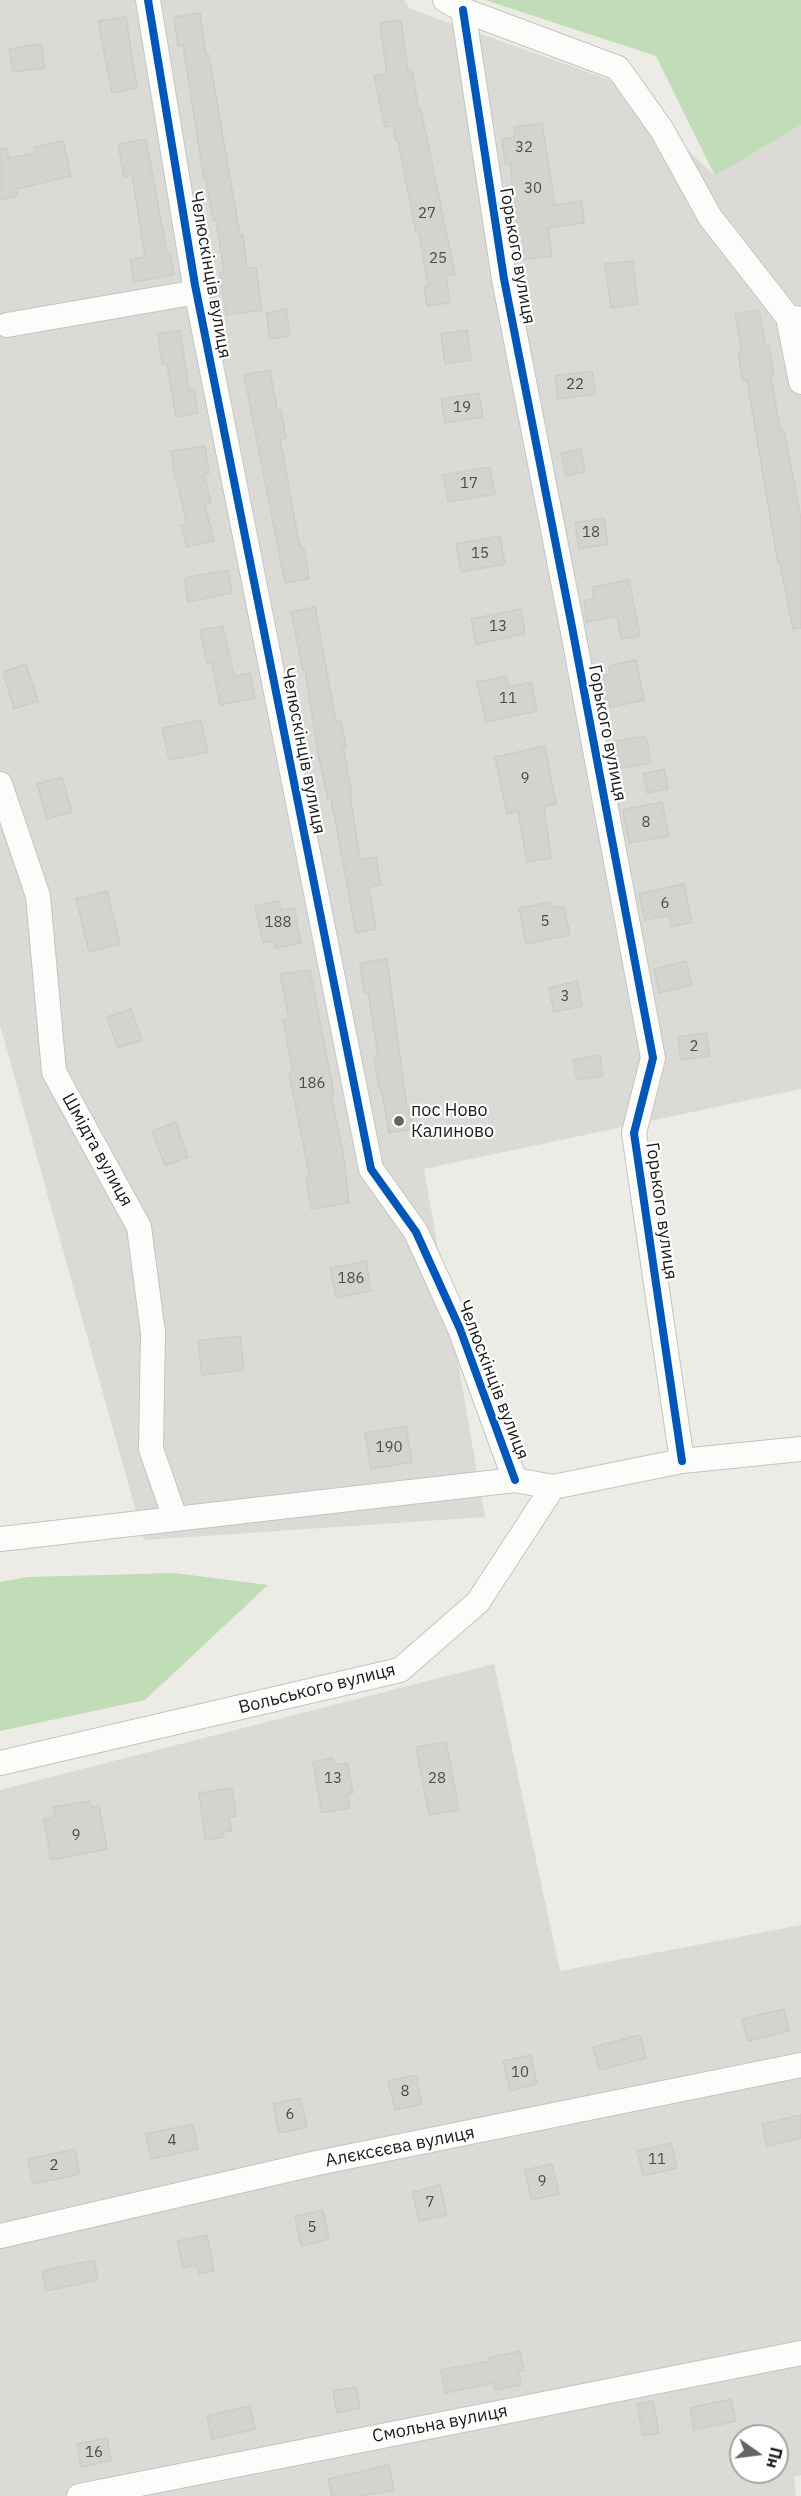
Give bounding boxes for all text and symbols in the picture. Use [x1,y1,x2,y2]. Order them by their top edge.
house number: 32 [515,139,533,157]
house number: 30 [524,180,542,198]
street label: Горького вулиця [494,186,540,326]
street label: Челюскінців вулиця [185,190,235,360]
house number: 27 [418,205,436,223]
house number: 25 [429,250,447,268]
house number: 22 [566,376,584,394]
house number: 19 [453,399,471,417]
house number: 17 [460,475,478,493]
house number: 18 [582,524,600,542]
house number: 15 [471,545,489,563]
house number: 13 [489,618,507,636]
street label: Горького вулиця [583,663,631,803]
street label: Челюскінців вулиця [276,666,330,836]
house number: 11 [499,690,517,708]
house number: 9 [521,770,529,788]
house number: 8 [642,814,650,832]
house number: 6 [661,895,669,913]
house number: 5 [541,913,549,931]
house number: 188 [265,914,291,932]
house number: 3 [561,988,569,1006]
house number: 2 [690,1038,698,1056]
house number: 186 [299,1075,325,1093]
street label: Шмідта вулиця [57,1089,137,1211]
place label: пос Ново Калиново [411,1100,494,1142]
marker: пос Ново Калиново [392,1114,406,1128]
street label: Горького вулиця [641,1141,681,1281]
house number: 186 [338,1270,364,1288]
street label: Челюскінців вулиця [453,1297,533,1463]
house number: 190 [376,1439,402,1457]
street label: Вольського вулиця [236,1659,398,1719]
house number: 13 [324,1770,342,1788]
house number: 28 [428,1770,446,1788]
house number: 9 [72,1827,80,1845]
house number: 10 [511,2064,529,2082]
house number: 8 [401,2083,409,2101]
house number: 6 [286,2106,294,2124]
street label: Алєксєєва вулиця [324,2122,476,2172]
house number: 4 [168,2132,176,2150]
house number: 11 [648,2151,666,2169]
house number: 2 [50,2157,58,2175]
house number: 9 [538,2173,546,2191]
house number: 7 [426,2194,434,2212]
house number: 5 [308,2219,316,2237]
street label: Смольна вулиця [370,2400,510,2448]
north arrow [729,2424,789,2484]
house number: 16 [85,2444,103,2462]
text: Пн [762,2445,787,2471]

